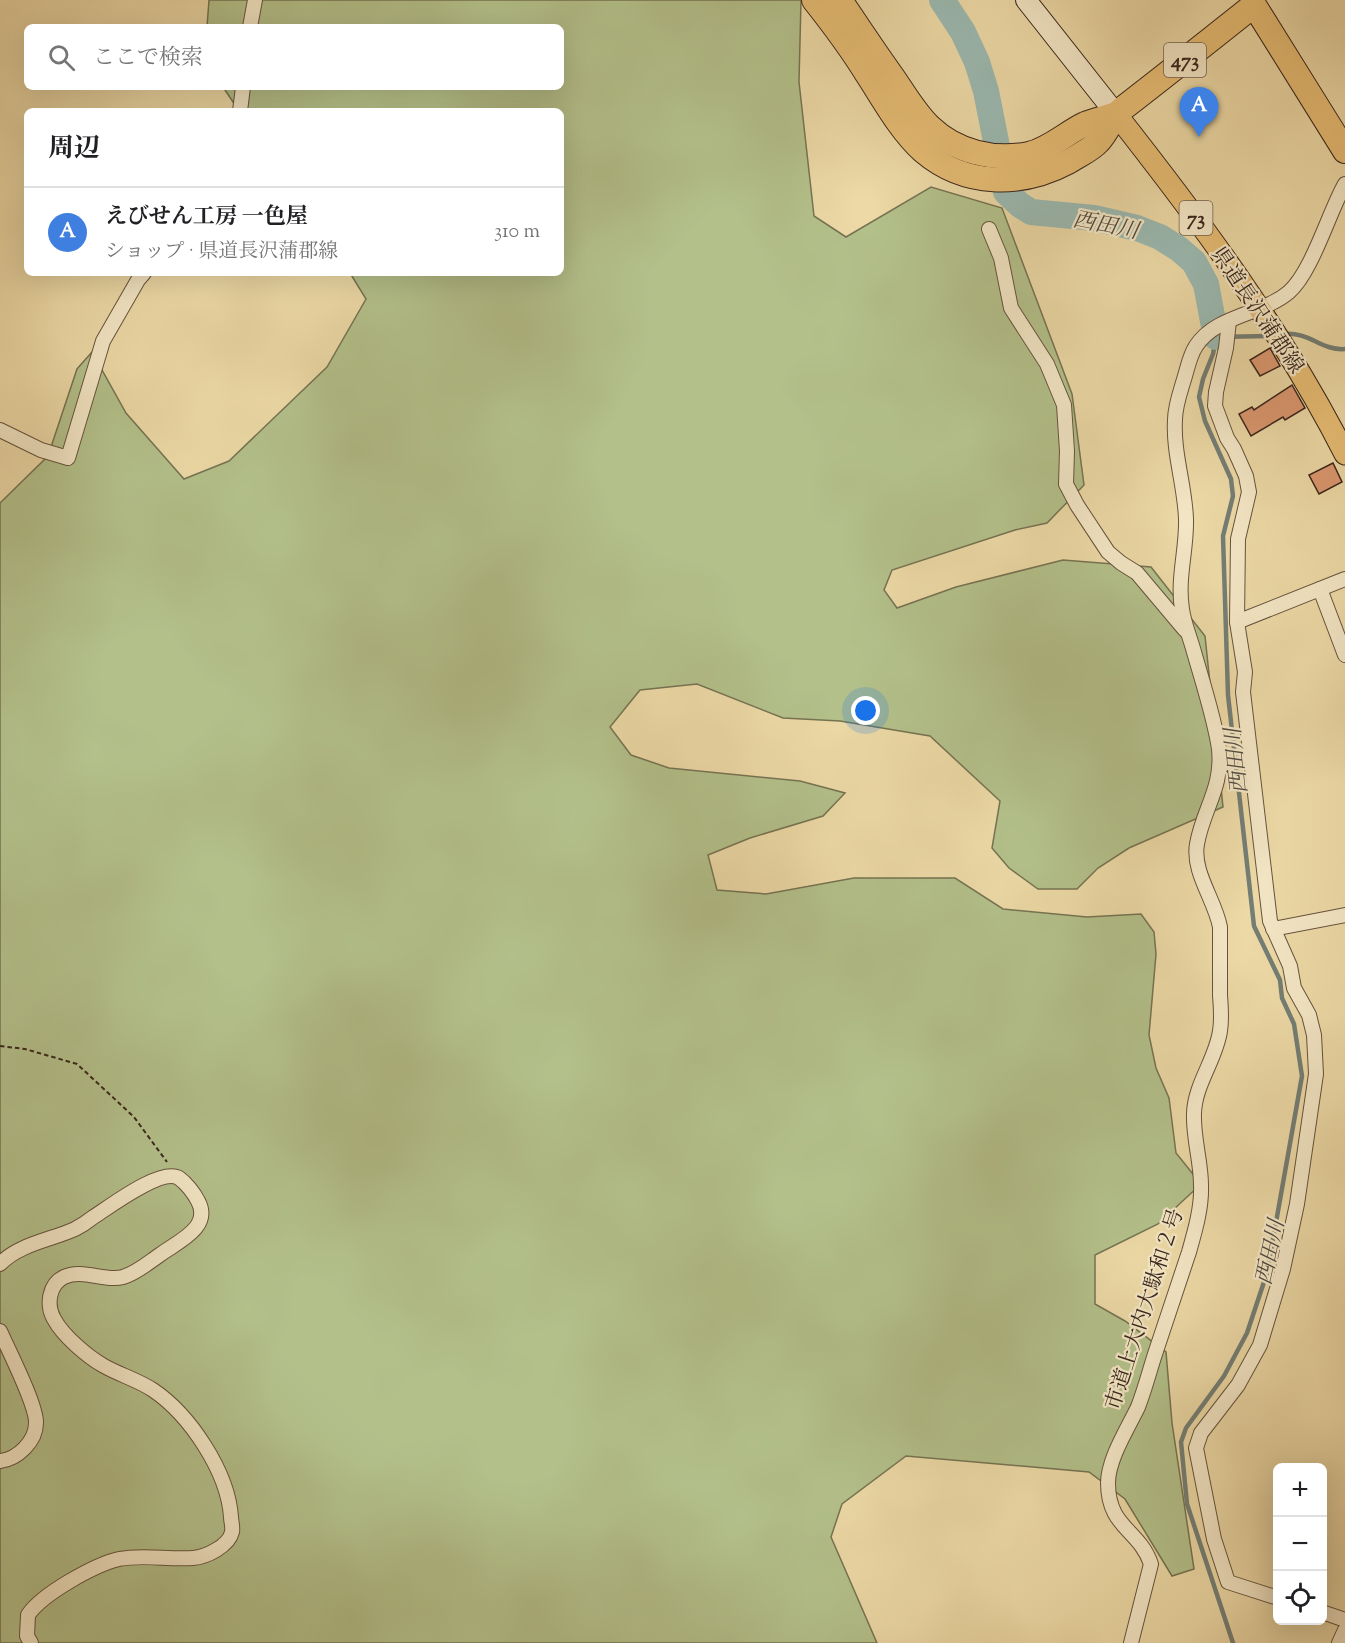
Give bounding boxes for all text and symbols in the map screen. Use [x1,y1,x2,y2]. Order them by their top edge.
search box [24,24,564,90]
icon: search [45,41,78,74]
text: ここで検索 [93,43,203,75]
road number: 473 [1164,43,1206,77]
pin: A [1180,88,1218,137]
text: 周辺 [48,131,100,168]
road number: 73 [1180,201,1212,235]
text: えびせん工房 一色屋 [105,202,308,234]
water label: 西田川 [1070,205,1143,249]
text: A [59,218,76,247]
text: 310 m [494,218,540,247]
text: ショップ · 県道長沢蒲郡線 [105,238,338,267]
street label: 県道長沢蒲郡線 [1203,242,1310,380]
your location [851,696,880,725]
water label: 西田川 [1218,724,1257,795]
street label: 市道上大内大駄和２号 [1099,1205,1193,1414]
water label: 西田川 [1249,1215,1295,1288]
map controls [1273,1463,1327,1625]
button: + [1273,1463,1327,1517]
button: − [1273,1517,1327,1571]
button: locate [1273,1571,1327,1625]

